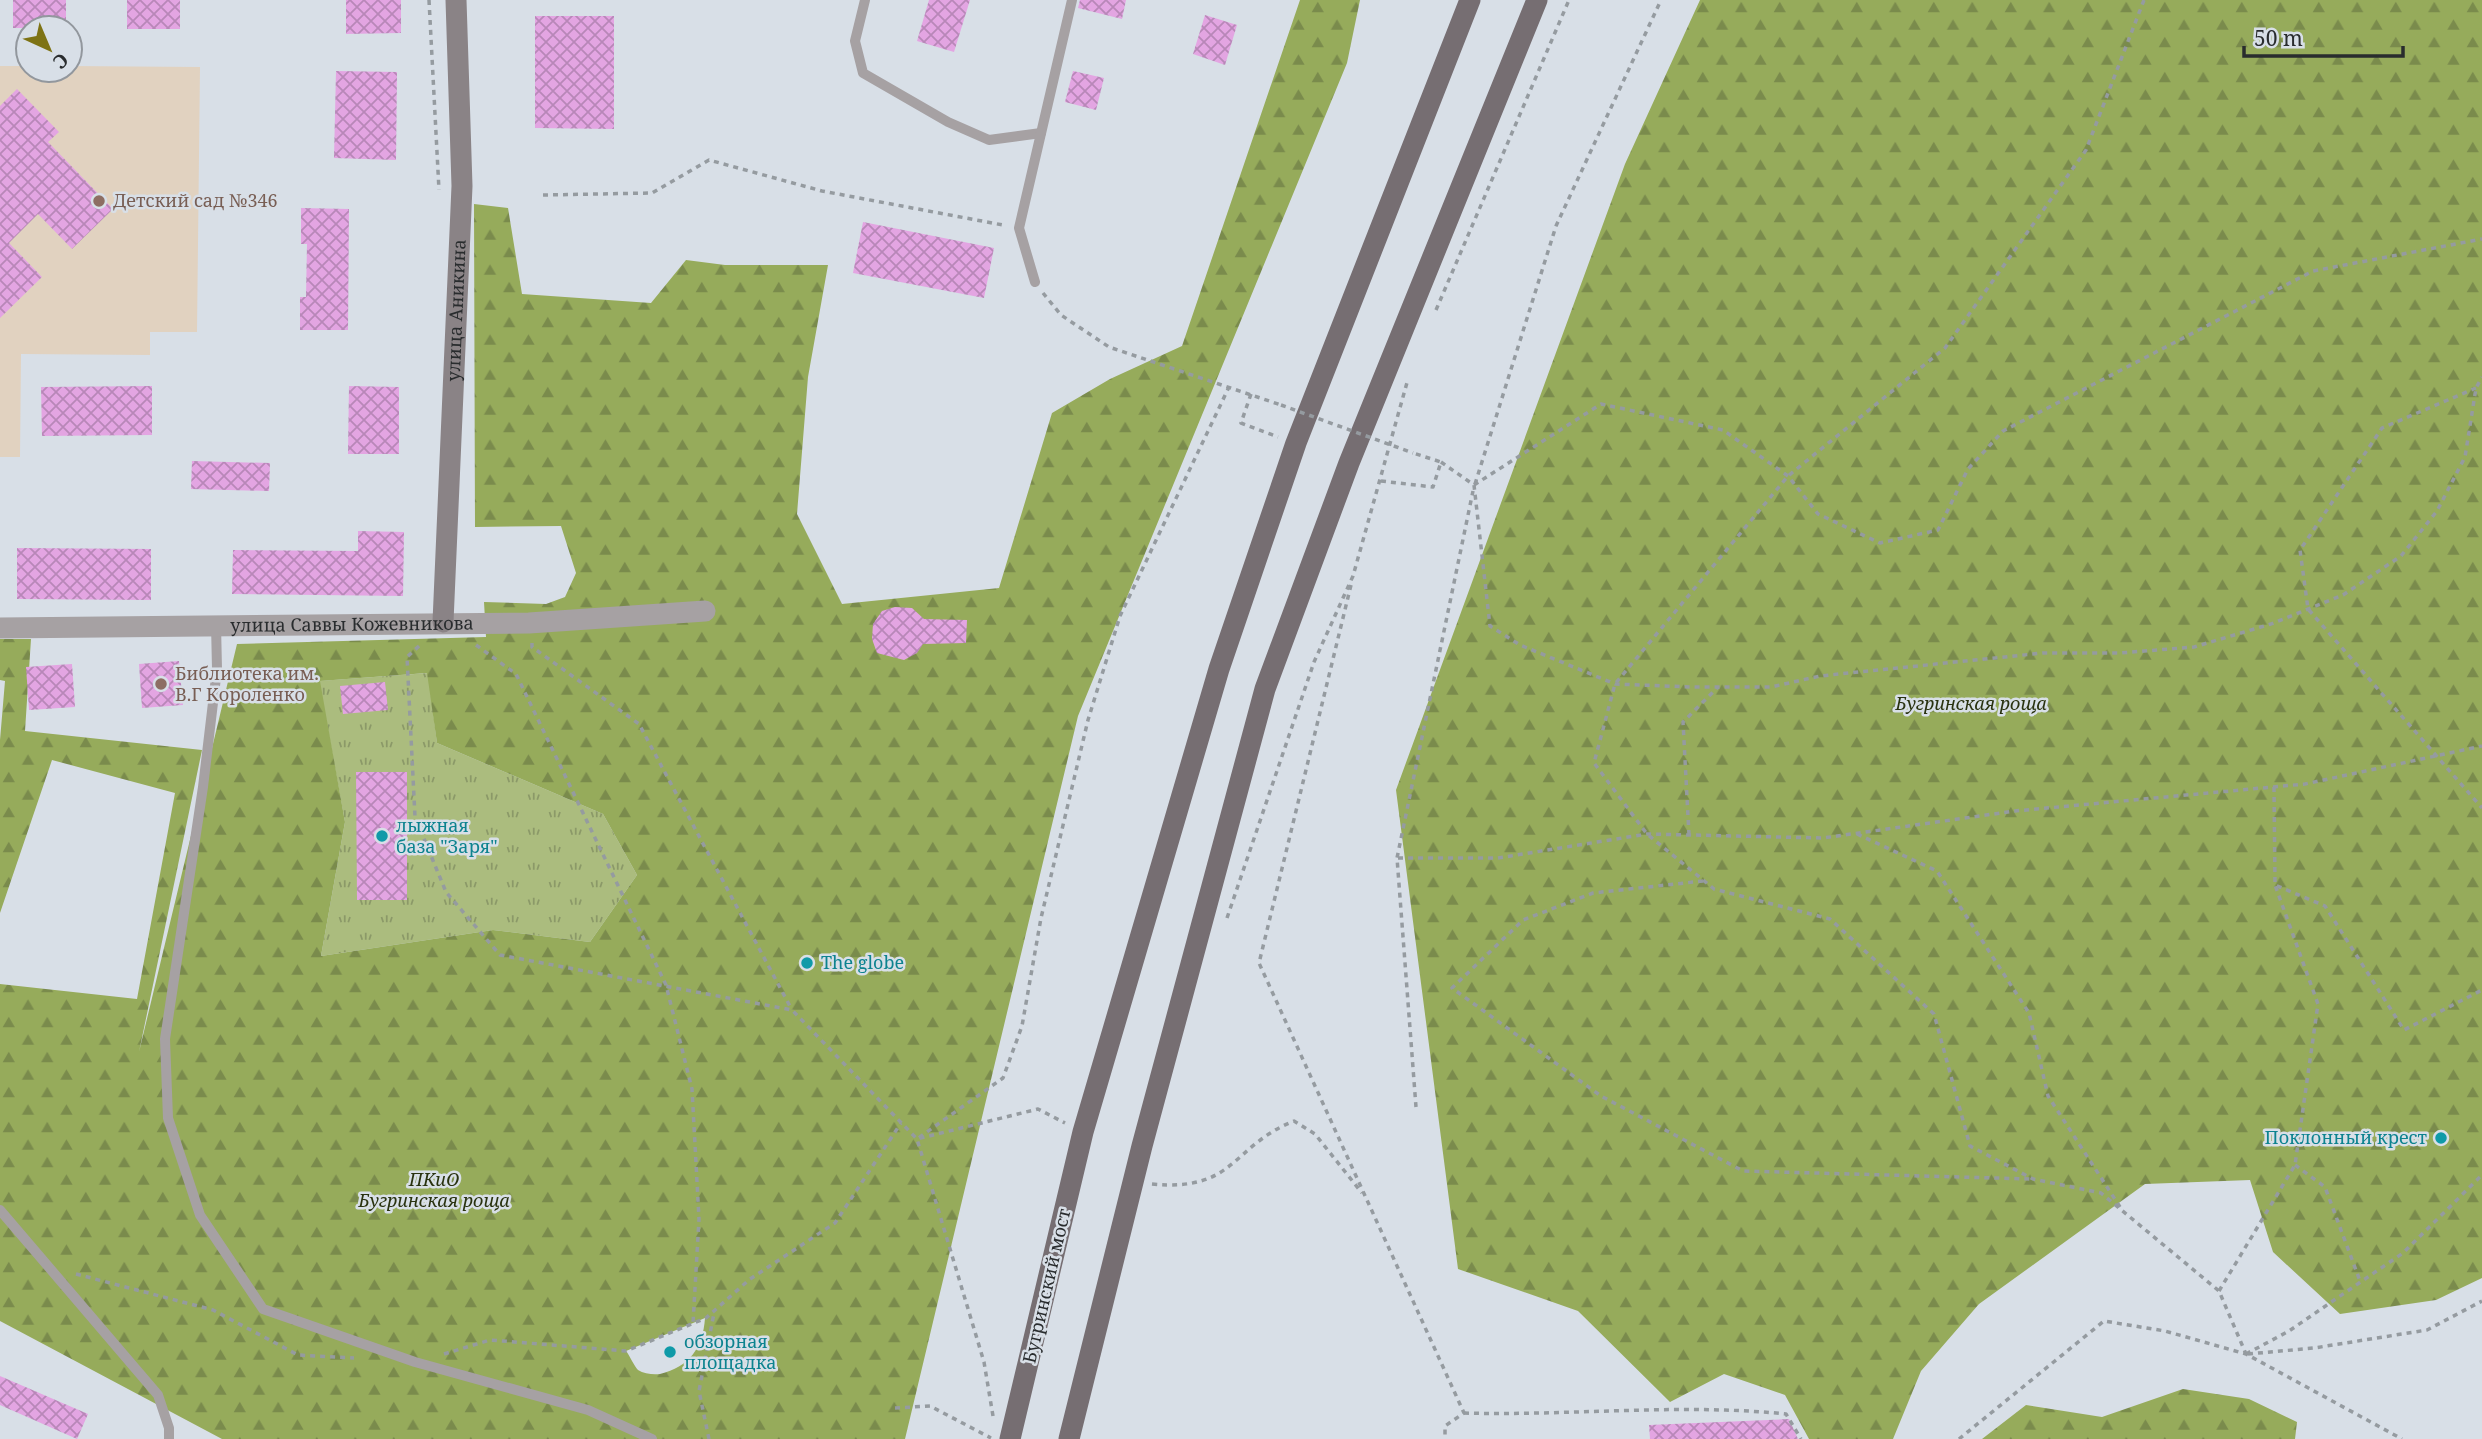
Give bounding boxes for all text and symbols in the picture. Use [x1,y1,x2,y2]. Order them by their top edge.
north arrow [14,14,84,84]
scale bar [2244,14,2403,58]
text: 50 m [2254,24,2303,52]
text: С [47,48,74,75]
place label: Детский сад №346 [113,188,278,212]
marker: Детский сад №346 [91,193,107,209]
street label: улица Аникина [440,239,471,382]
street label: улица Саввы Кожевникова [230,611,474,637]
place label: Библиотека им. В.Г Короленко [175,661,319,706]
marker: Библиотека им. В.Г Короленко [153,676,169,692]
park label: Бугринская роща [1894,691,2047,715]
place label: лыжная база "Заря" [396,813,498,858]
marker: лыжная база "Заря" [374,828,390,844]
place label: The globe [821,950,904,974]
marker: The globe [799,955,815,971]
place label: Поклонный крест [2264,1125,2427,1149]
marker: Поклонный крест [2433,1130,2449,1146]
park label: ПКиО Бугринская роща [357,1167,510,1212]
street label: Бугринский мост [1017,1206,1076,1365]
place label: обзорная площадка [684,1329,777,1374]
marker: обзорная площадка [662,1344,678,1360]

